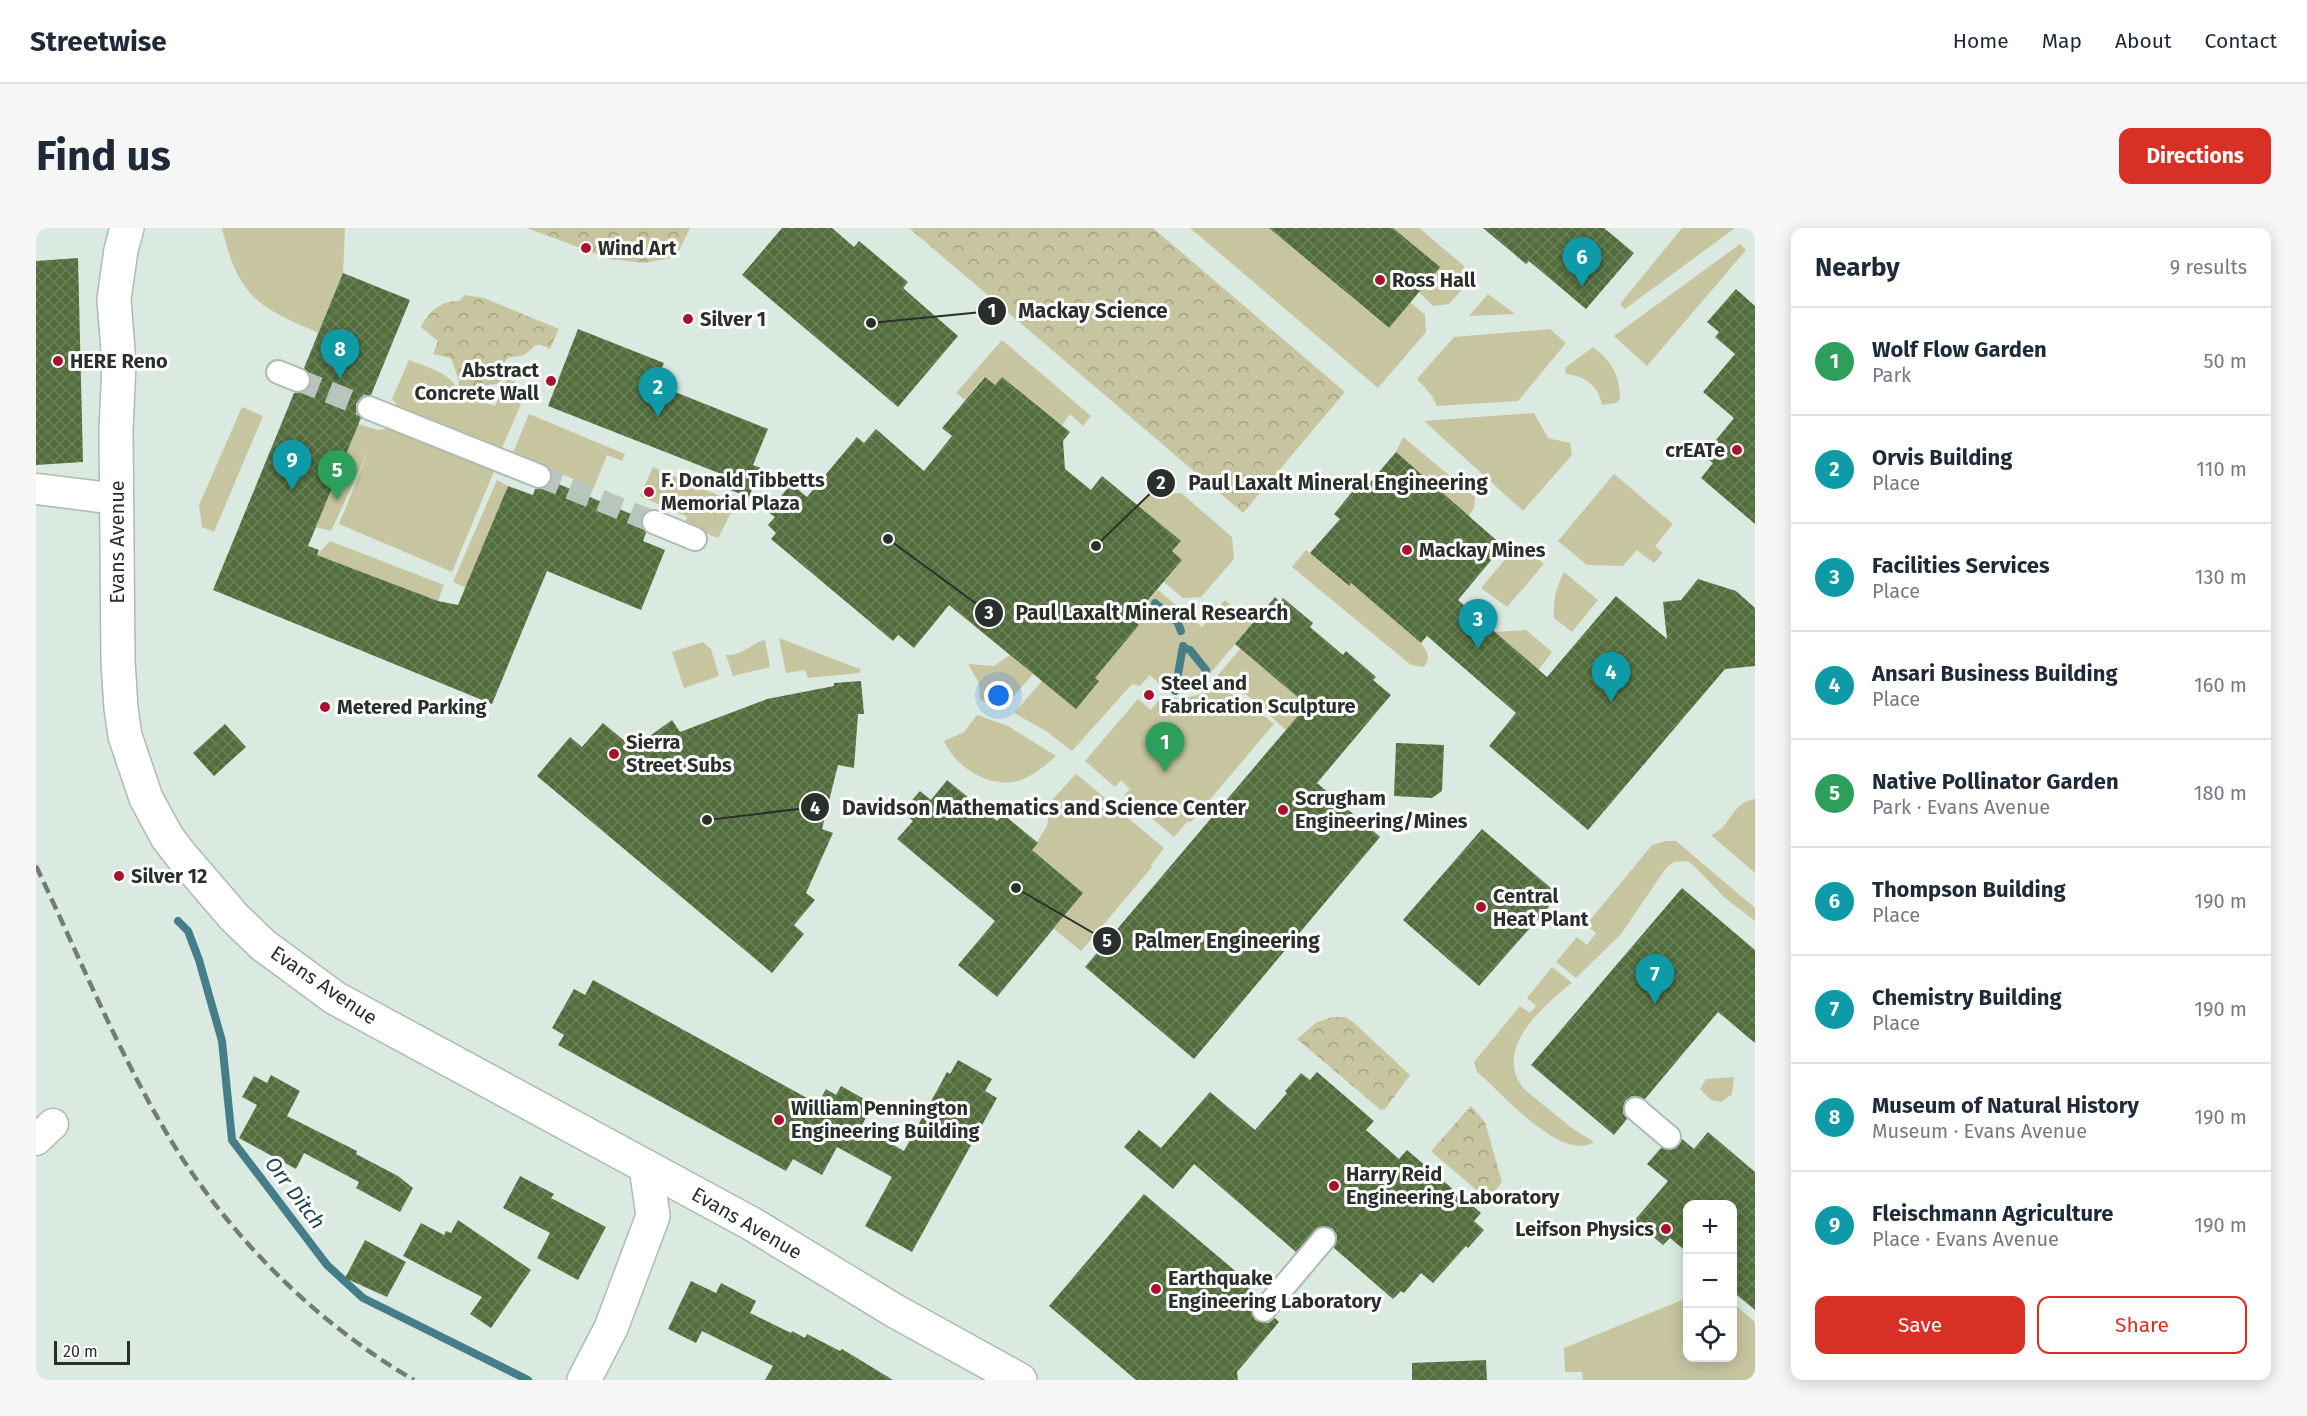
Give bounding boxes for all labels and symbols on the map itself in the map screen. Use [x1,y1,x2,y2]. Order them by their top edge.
place label: Wind Art [598,236,677,260]
pin: 6 [1562,238,1602,287]
marker: Wind Art [579,241,593,255]
place label: Ross Hall [1392,268,1476,292]
marker: Ross Hall [1373,273,1387,287]
callout: Mackay Science [977,291,1180,330]
text: Mackay Science [1018,298,1168,324]
text: 1 [988,300,996,322]
place label: Silver 1 [700,307,766,331]
marker: Silver 1 [681,312,695,326]
pin: 8 [320,330,360,379]
place label: HERE Reno [70,349,168,373]
marker: HERE Reno [51,354,65,368]
place label: Abstract Concrete Wall [415,358,539,405]
pin: 2 [638,368,678,417]
marker: Abstract Concrete Wall [544,374,558,388]
place label: crEATe [1665,438,1725,462]
pin: 9 [272,440,312,490]
marker: crEATe [1730,443,1744,457]
pin: 5 [318,450,356,500]
callout: Paul Laxalt Mineral Engineering [1146,463,1500,502]
place label: F. Donald Tibbetts Memorial Plaza [661,468,825,515]
text: Paul Laxalt Mineral Engineering [1188,470,1488,496]
text: 2 [1156,472,1166,494]
street label: Evans Avenue [105,480,129,604]
marker: F. Donald Tibbetts Memorial Plaza [642,485,656,499]
place label: Mackay Mines [1419,538,1546,562]
marker: Mackay Mines [1400,543,1414,557]
callout: Paul Laxalt Mineral Research [974,593,1301,632]
text: Paul Laxalt Mineral Research [1016,600,1288,626]
pin: 3 [1458,600,1498,649]
text: 3 [983,602,994,624]
pin: 4 [1592,652,1630,702]
place label: Steel and Fabrication Sculpture [1161,671,1356,718]
your location [984,681,1013,710]
marker: Steel and Fabrication Sculpture [1142,688,1156,702]
place label: Metered Parking [337,695,488,719]
marker: Metered Parking [318,700,332,714]
pin: 1 [1146,722,1184,772]
place label: Sierra Street Subs [626,730,732,777]
marker: Sierra Street Subs [607,747,621,761]
place label: Scrugham Engineering/Mines [1295,786,1468,833]
callout: Davidson Mathematics and Science Center [800,788,1258,827]
text: Davidson Mathematics and Science Center [842,795,1247,821]
text: 4 [810,797,820,819]
marker: Scrugham Engineering/Mines [1276,803,1290,817]
place label: Silver 12 [131,864,207,888]
marker: Silver 12 [112,869,126,883]
place label: Central Heat Plant [1493,884,1589,931]
marker: Central Heat Plant [1474,900,1488,914]
callout: Palmer Engineering [1092,921,1332,960]
text: Palmer Engineering [1134,928,1320,954]
text: 5 [1102,930,1112,952]
street label: Evans Avenue [266,941,382,1029]
pin: 7 [1636,954,1674,1004]
place label: William Pennington Engineering Building [791,1096,981,1143]
marker: William Pennington Engineering Building [772,1113,786,1127]
water label: Orr Ditch [259,1152,331,1234]
place label: Harry Reid Engineering Laboratory [1346,1162,1560,1209]
marker: Harry Reid Engineering Laboratory [1327,1179,1341,1193]
street label: Evans Avenue [688,1182,806,1264]
place label: Leifson Physics [1515,1217,1654,1241]
marker: Leifson Physics [1659,1222,1673,1236]
place label: Earthquake Engineering Laboratory [1168,1266,1382,1313]
marker: Earthquake Engineering Laboratory [1149,1282,1163,1296]
scale bar [54,1338,130,1366]

